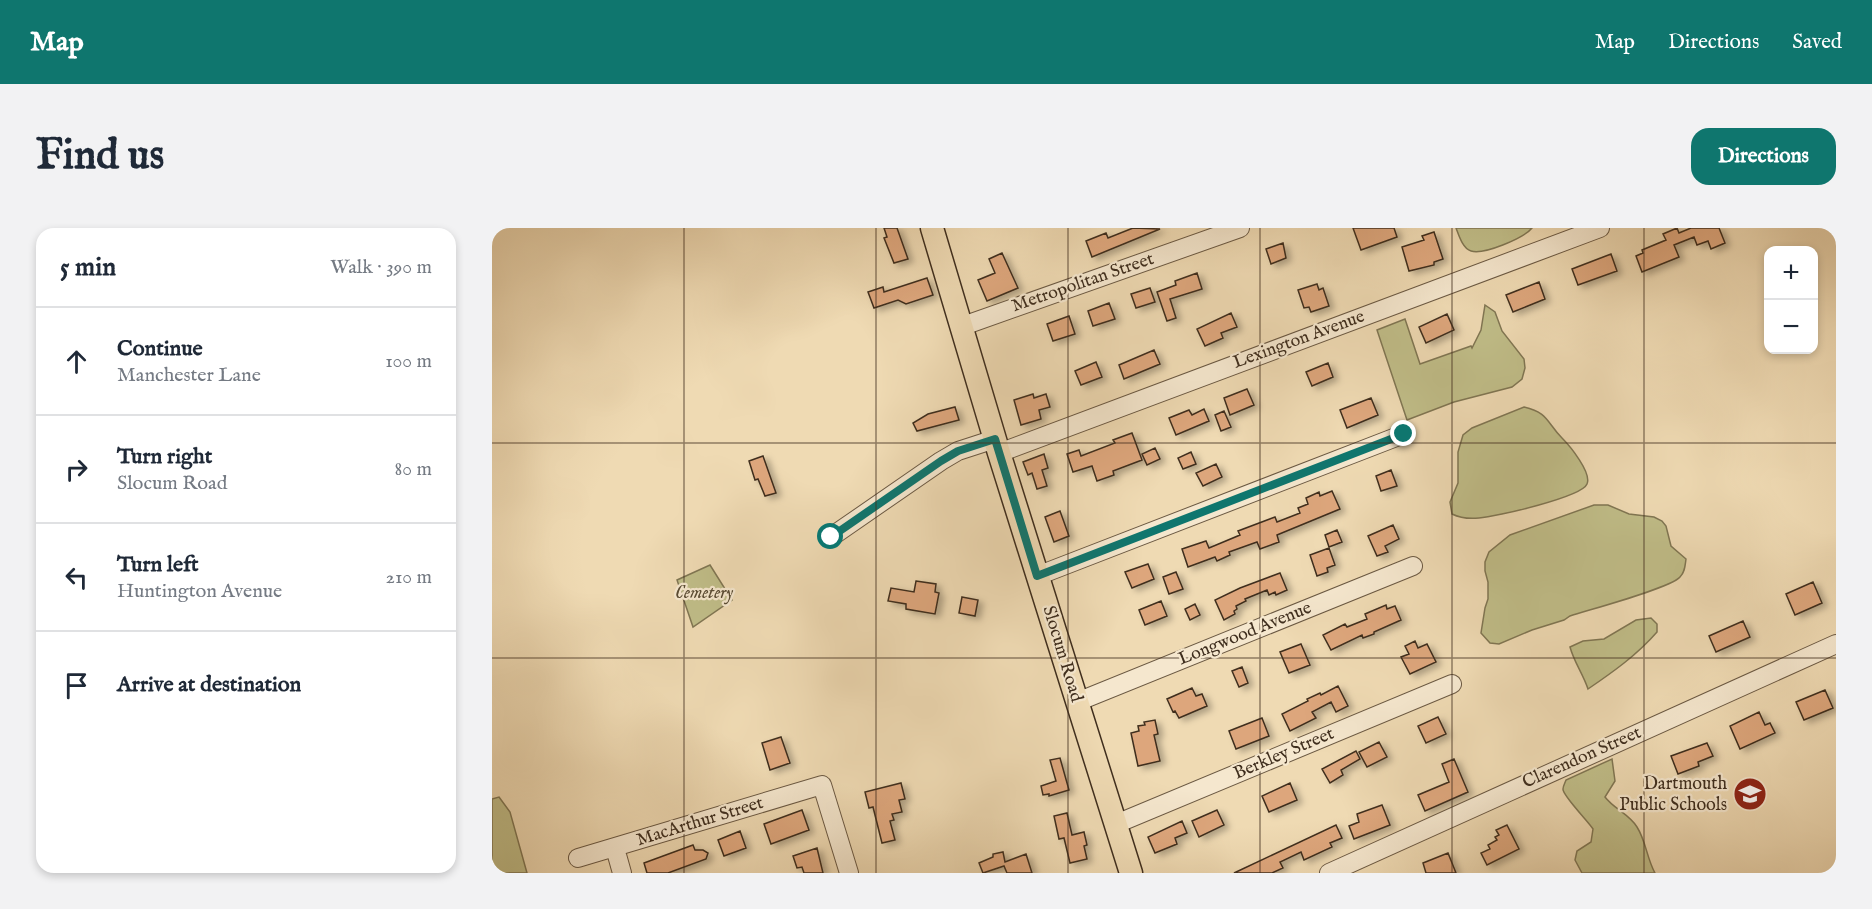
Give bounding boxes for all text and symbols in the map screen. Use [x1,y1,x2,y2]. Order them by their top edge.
text: Map [30,25,84,60]
text: Map [1595,29,1635,56]
text: Directions [1668,29,1759,56]
text: Saved [1792,29,1842,56]
button: Directions [1691,128,1836,185]
text: Find us [36,130,164,183]
map controls [1764,246,1818,354]
button: + [1764,246,1818,300]
street label: Metropolitan Street [1009,248,1157,318]
text: 5 min [60,251,116,284]
text: Walk · 390 m [330,255,432,280]
button: − [1764,300,1818,354]
street label: Lexington Avenue [1230,306,1368,374]
text: Continue [117,335,203,363]
icon: ahead [60,345,93,378]
text: 100 m [385,349,432,374]
text: Manchester Lane [117,363,261,388]
route end [1390,420,1416,446]
text: Turn right [117,443,212,471]
icon: right [60,453,93,486]
text: 80 m [395,457,432,482]
text: Slocum Road [117,471,227,496]
route start [817,523,843,549]
text: Turn left [117,551,199,579]
icon: left [60,561,93,594]
text: 210 m [386,565,432,590]
text: Huntington Avenue [117,579,282,604]
park label: Cemetery [675,582,733,605]
street label: Longwood Avenue [1175,597,1315,671]
street label: Slocum Road [1036,603,1088,705]
icon: arrive [60,669,93,702]
text: Arrive at destination [117,671,301,699]
street label: Clarendon Street [1519,722,1645,794]
street label: Berkley Street [1230,723,1338,785]
place label: Dartmouth Public Schools [1619,773,1727,817]
school or university icon: Dartmouth Public Schools [1732,776,1768,812]
street label: MacArthur Street [634,792,766,852]

